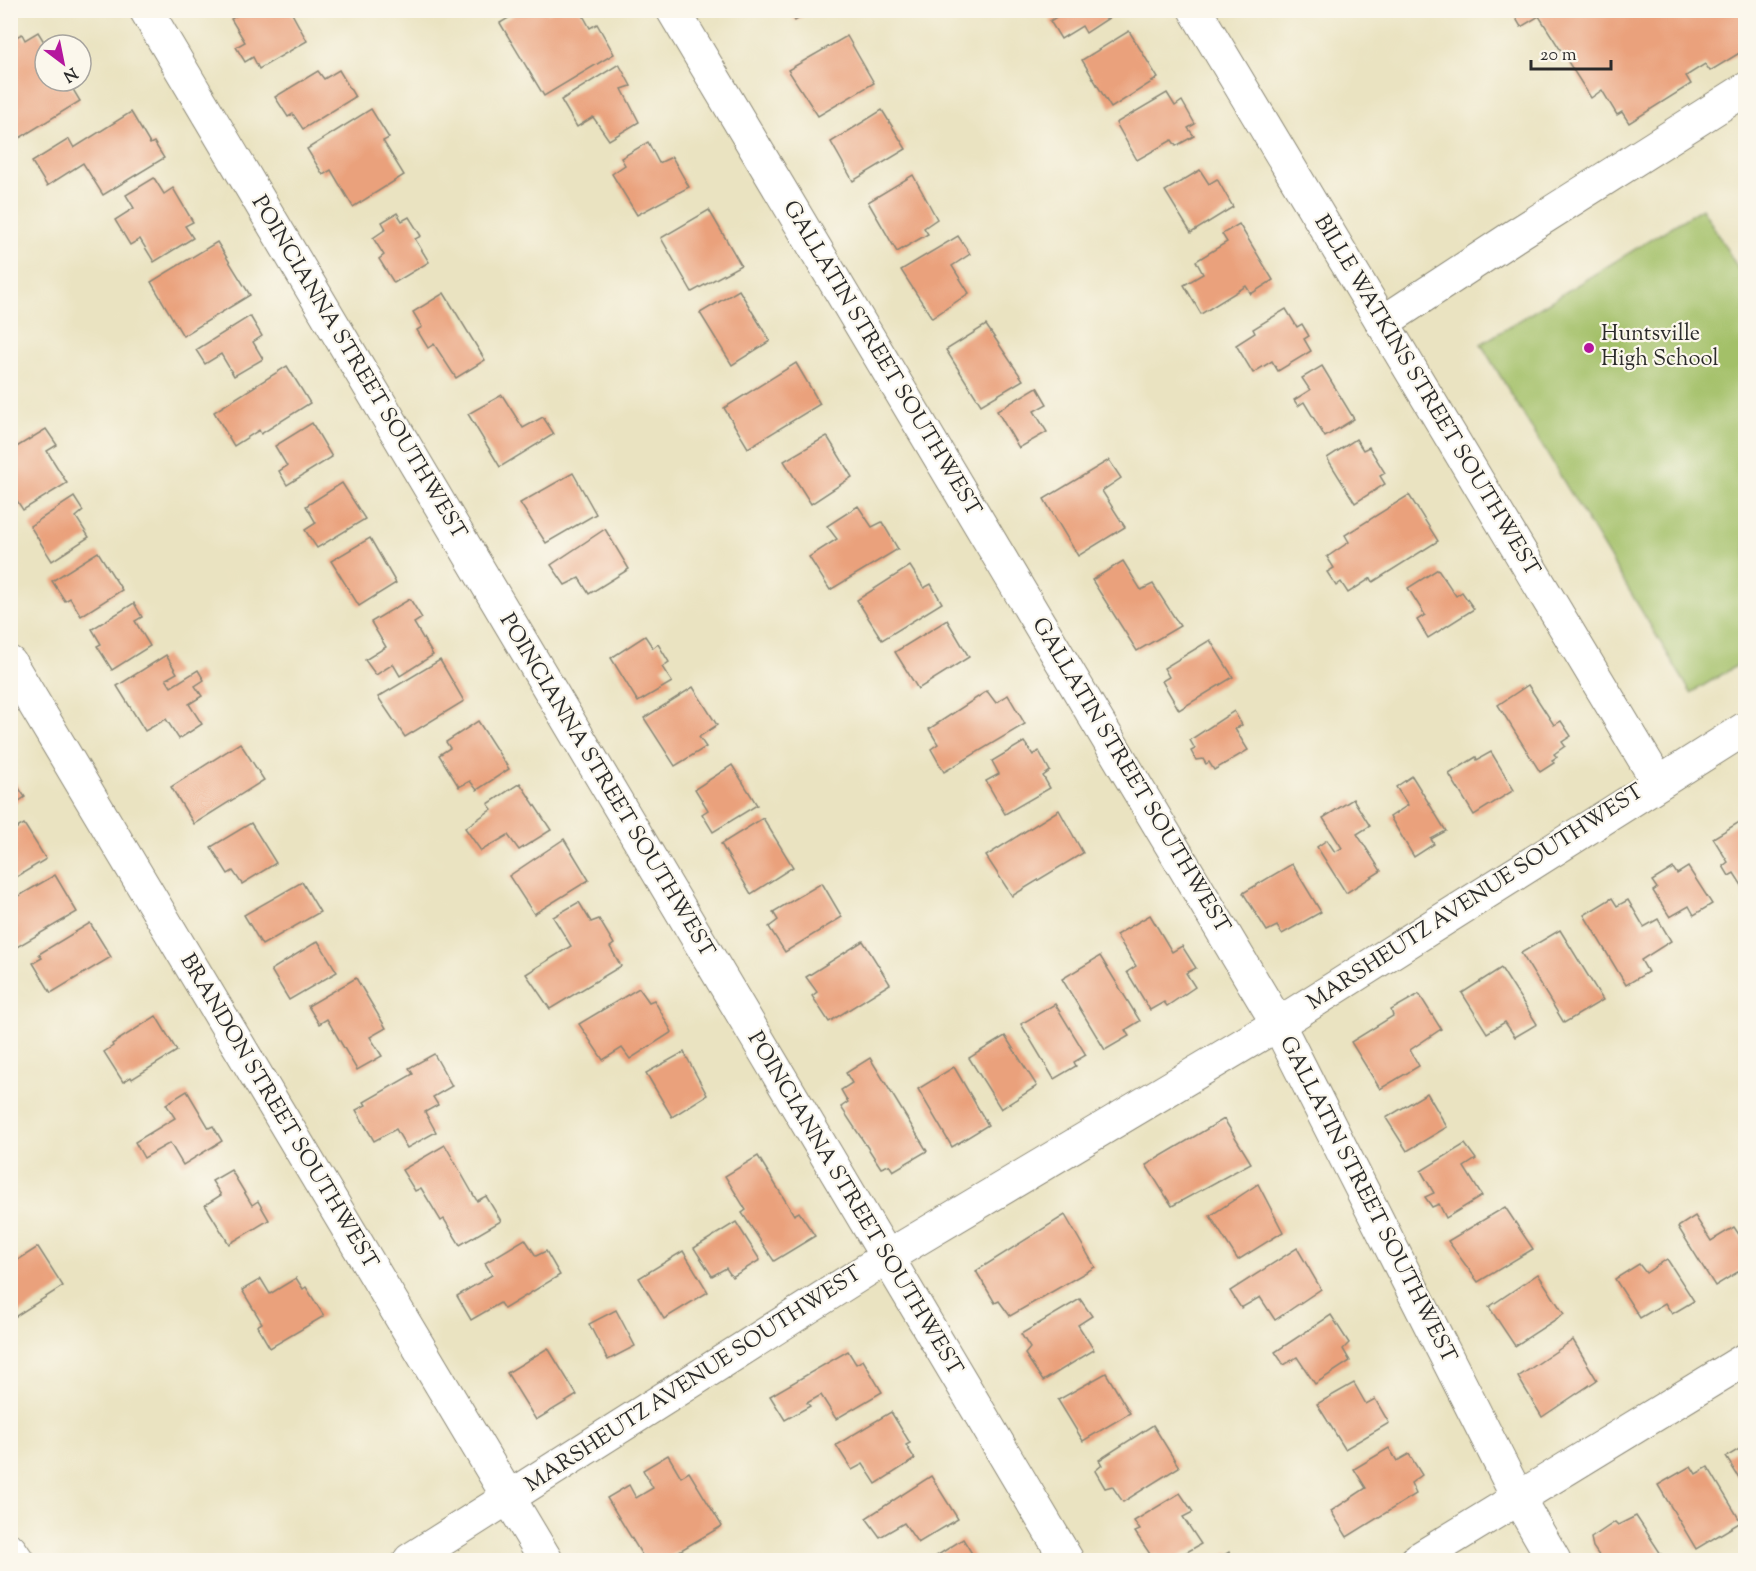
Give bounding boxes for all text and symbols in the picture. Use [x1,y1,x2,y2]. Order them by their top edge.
north arrow [33,33,93,93]
scale bar [1531,33,1610,71]
text: 20 m [1540,43,1577,69]
text: N [58,60,81,87]
street label: POINCIANNA STREET SOUTHWEST [242,190,474,547]
street label: GALLATIN STREET SOUTHWEST [774,195,989,523]
street label: BILLE WATKINS STREET SOUTHWEST [1305,209,1547,583]
place label: Huntsville High School [1601,319,1719,376]
marker: Huntsville High School [1582,341,1596,355]
street label: POINCIANNA STREET SOUTHWEST [490,608,722,965]
street label: GALLATIN STREET SOUTHWEST [1023,612,1238,940]
street label: MARSHEUTZ AVENUE SOUTHWEST [1301,776,1651,1019]
street label: BRANDON STREET SOUTHWEST [171,948,386,1276]
street label: POINCIANNA STREET SOUTHWEST [738,1026,970,1383]
street label: GALLATIN STREET SOUTHWEST [1270,1031,1464,1370]
street label: MARSHEUTZ AVENUE SOUTHWEST [519,1258,869,1501]

